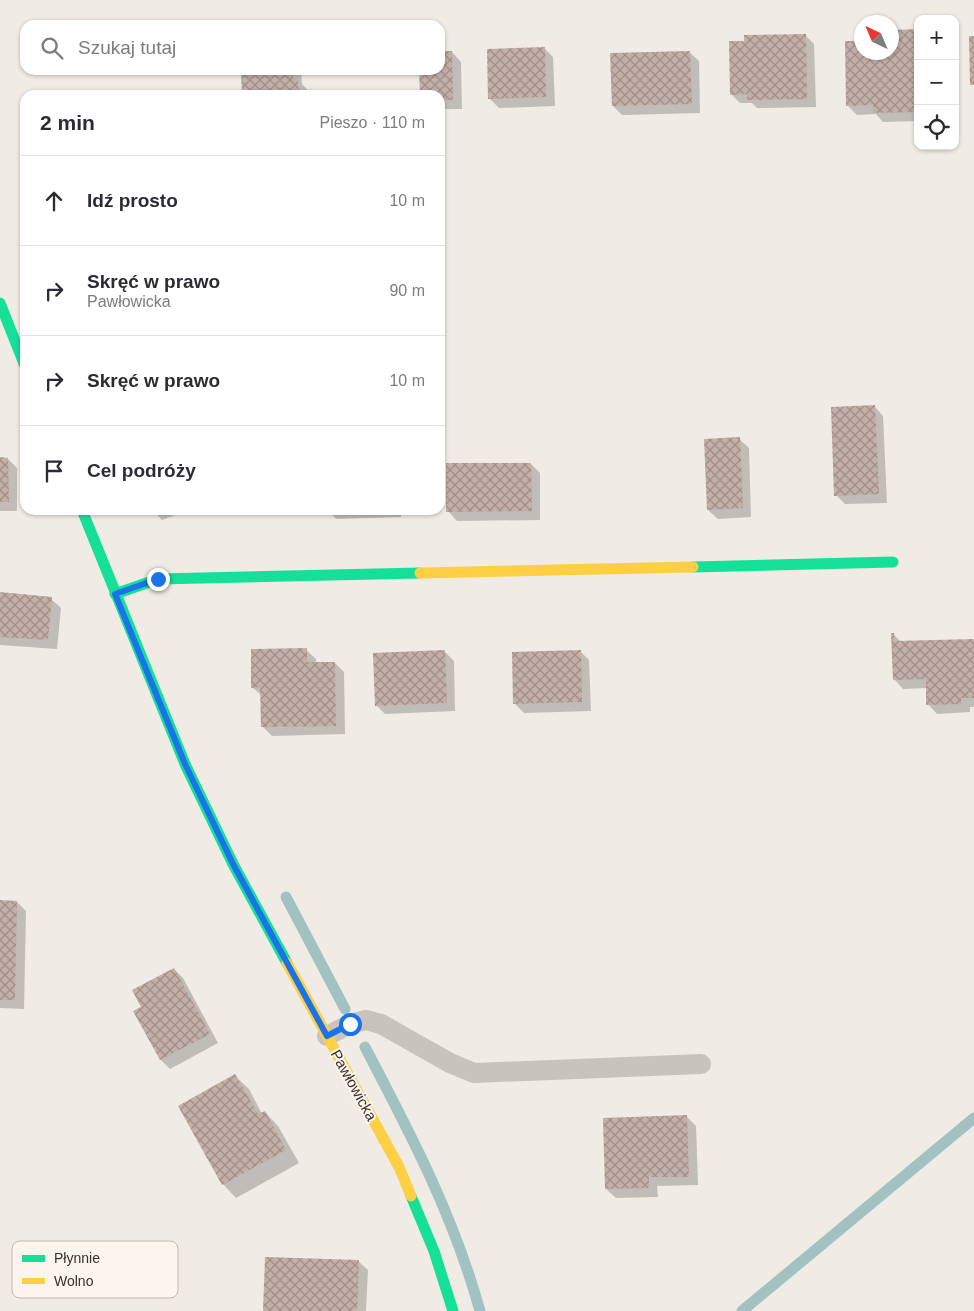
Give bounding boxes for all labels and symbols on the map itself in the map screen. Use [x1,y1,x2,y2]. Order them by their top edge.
north arrow [854,15,899,60]
route end [147,568,170,591]
route start [339,1013,362,1036]
street label: Pawłowicka [328,1047,381,1124]
legend [12,1241,178,1298]
text: Płynnie [54,1250,100,1266]
text: Wolno [54,1273,94,1289]

